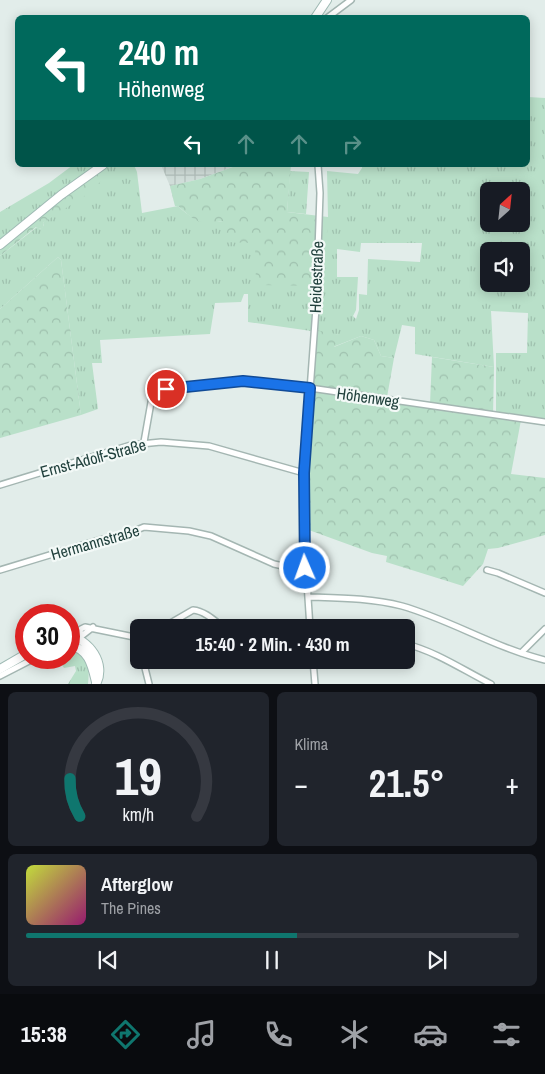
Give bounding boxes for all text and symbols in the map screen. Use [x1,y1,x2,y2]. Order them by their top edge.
text: 240 m [118,29,199,76]
icon: left [35,35,100,100]
text: Höhenweg [118,74,204,104]
icon: left [179,130,207,158]
icon: ahead [232,130,260,158]
icon: ahead [285,130,313,158]
icon: right [338,130,366,158]
north arrow [480,182,530,232]
map controls [480,182,530,292]
street label: Heidestraße [304,241,328,313]
button: sound [480,242,530,292]
pin [145,368,187,410]
icon: arrive [152,375,180,403]
street label: Höhenweg [335,382,401,412]
street label: Ernst-Adolf-Straße [38,433,148,483]
street label: Hermannstraße [48,519,142,565]
position arrow [278,541,330,593]
speed limit sign: 30 [15,604,80,669]
text: 15:40 · 2 Min. · 430 m [195,631,350,657]
text: Klima [295,733,328,755]
text: 19 [115,741,162,811]
text: 21.5° [369,758,445,809]
text: − [295,765,308,803]
text: + [506,765,519,803]
text: km/h [122,803,154,827]
text: Afterglow [101,871,173,897]
text: The Pines [101,897,161,919]
icon: previous [94,946,122,974]
icon: pause [258,946,286,974]
icon: next [423,946,451,974]
icon: directions [108,1017,143,1052]
icon: music [184,1017,219,1052]
icon: phone [261,1017,296,1052]
icon: climate [337,1017,372,1052]
icon: car [413,1017,448,1052]
icon: filters [489,1017,524,1052]
text: 15:38 [21,1019,67,1049]

